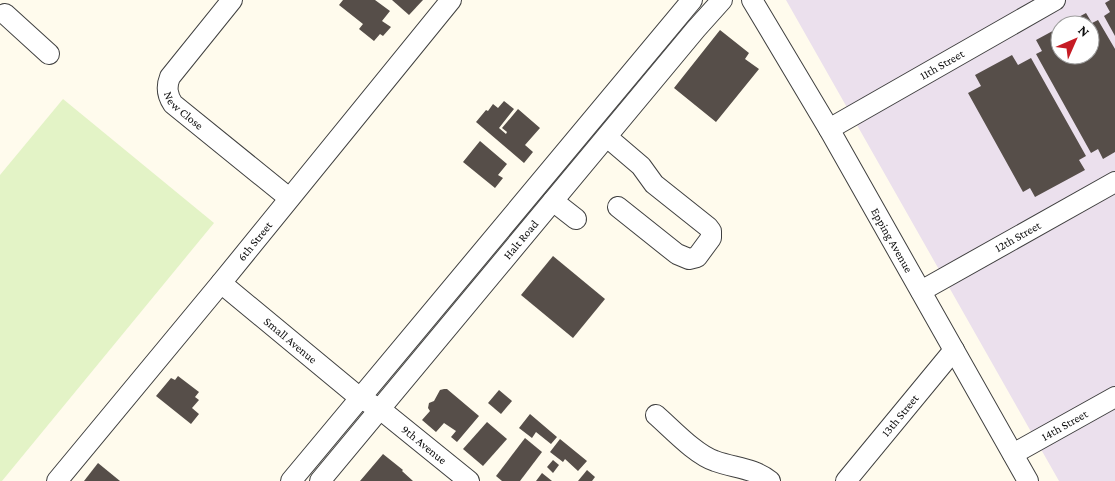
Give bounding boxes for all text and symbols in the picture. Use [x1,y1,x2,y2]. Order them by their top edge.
north arrow [1050,15,1100,65]
text: N [1075,22,1094,40]
street label: 11th Street [917,46,967,83]
street label: New Close [161,90,206,133]
street label: Epping Avenue [868,205,916,275]
street label: Halt Road [500,216,542,262]
street label: 6th Street [235,218,276,264]
street label: 12th Street [992,218,1044,255]
street label: Small Avenue [261,314,320,366]
street label: 13th Street [879,391,922,439]
street label: 14th Street [1039,406,1091,444]
street label: 9th Avenue [399,422,450,467]

